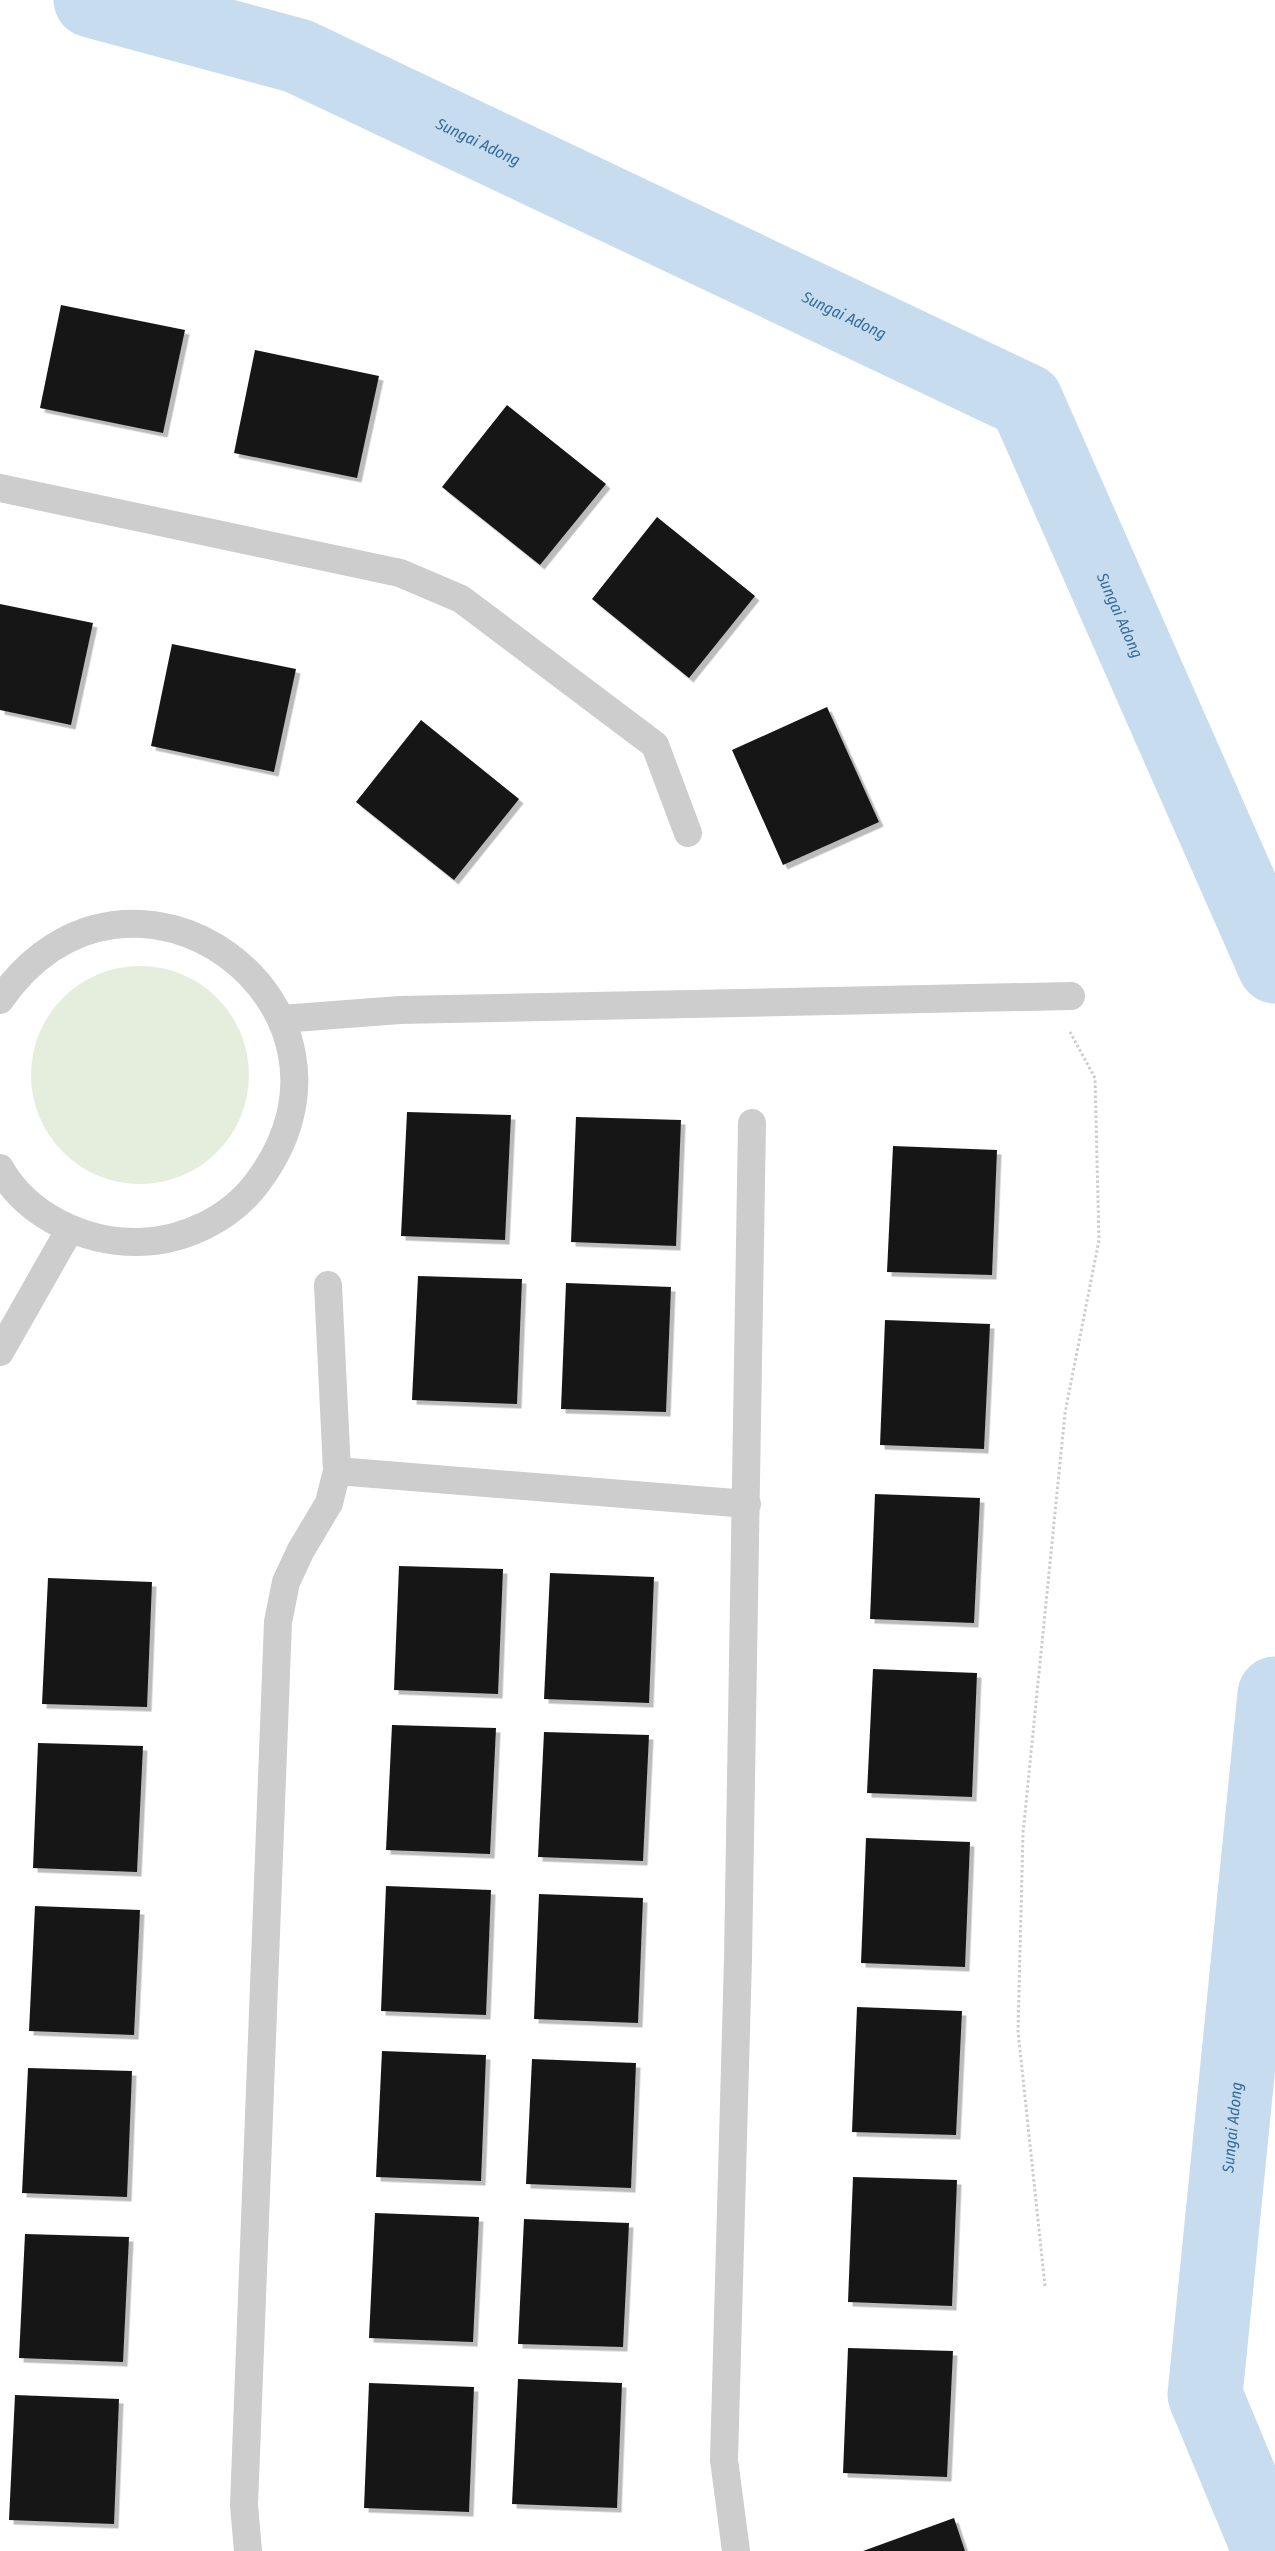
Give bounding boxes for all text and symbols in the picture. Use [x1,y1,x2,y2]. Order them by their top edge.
water label: Sungai Adong [432,113,523,170]
water label: Sungai Adong [798,287,889,343]
water label: Sungai Adong [1092,569,1147,661]
water label: Sungai Adong [1218,2081,1246,2175]

